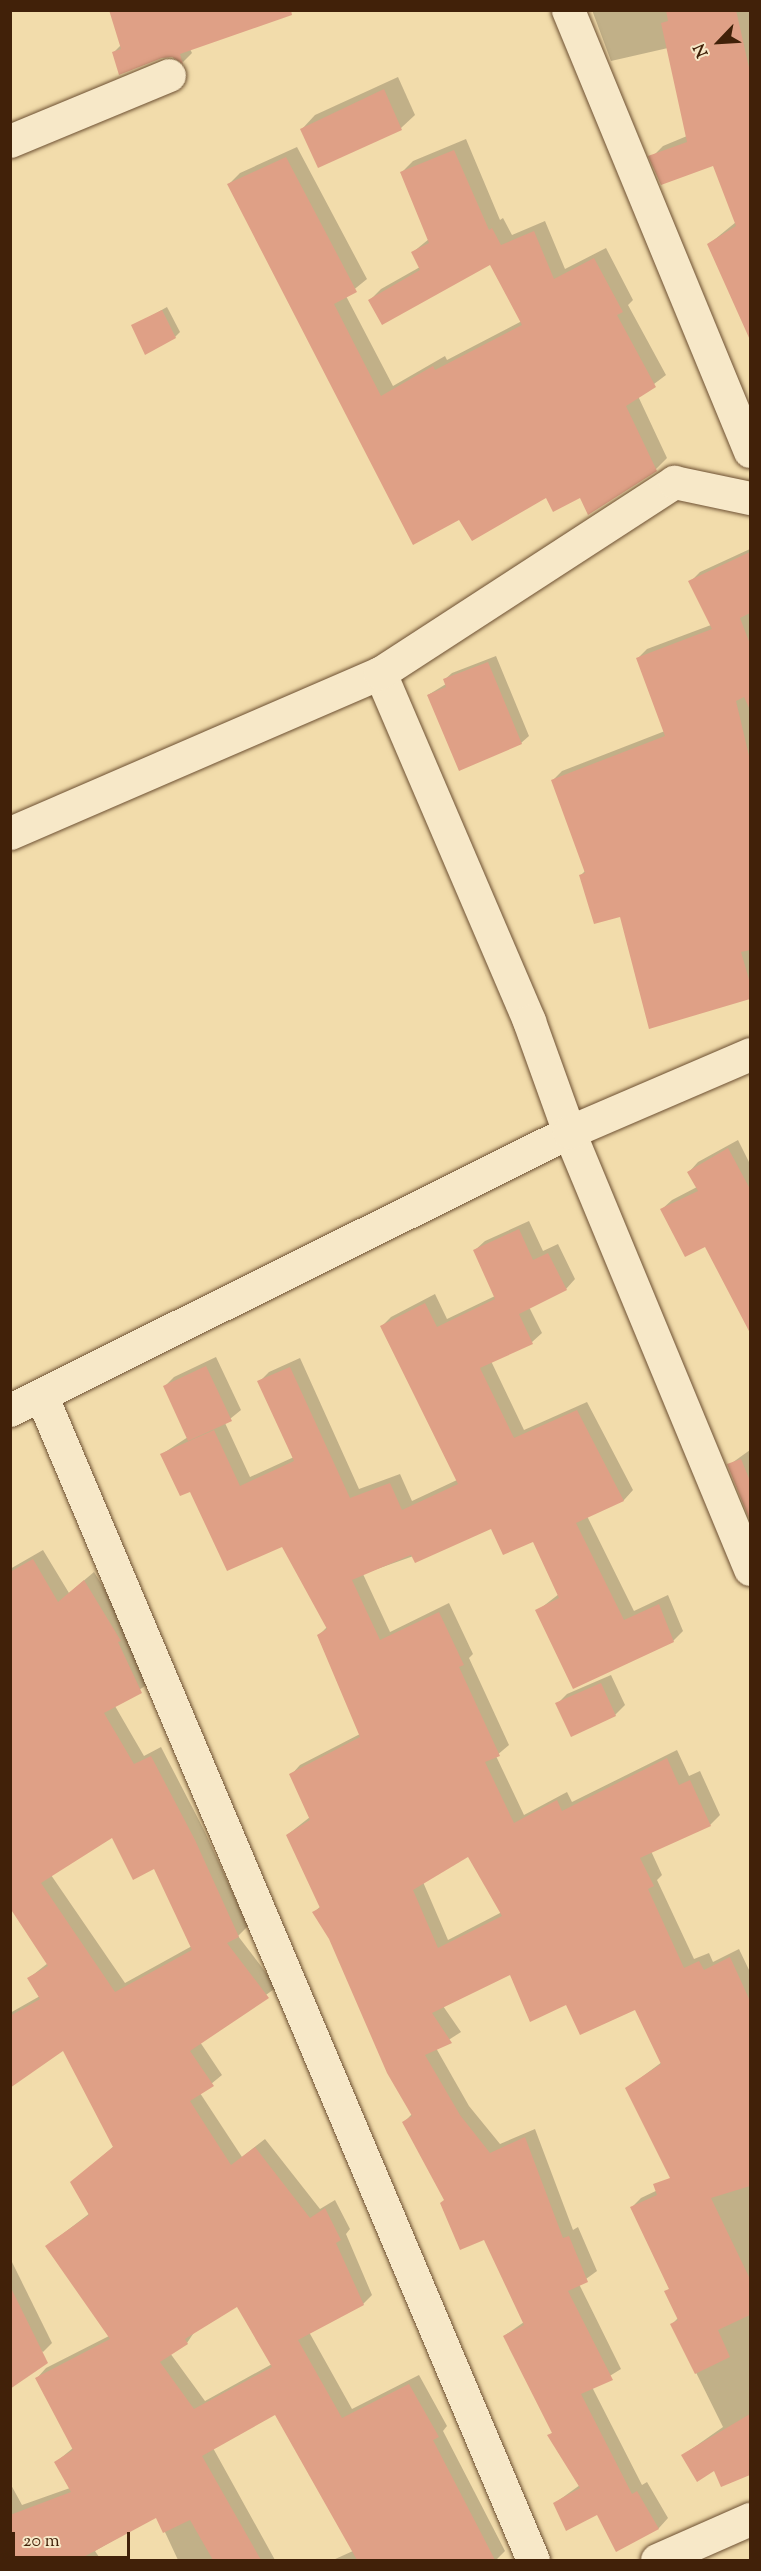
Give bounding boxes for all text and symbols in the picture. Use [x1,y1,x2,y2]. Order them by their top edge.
north arrow [689,12,749,72]
text: N [689,39,715,60]
scale bar [15,2520,134,2558]
text: 20 m [23,2529,60,2555]

